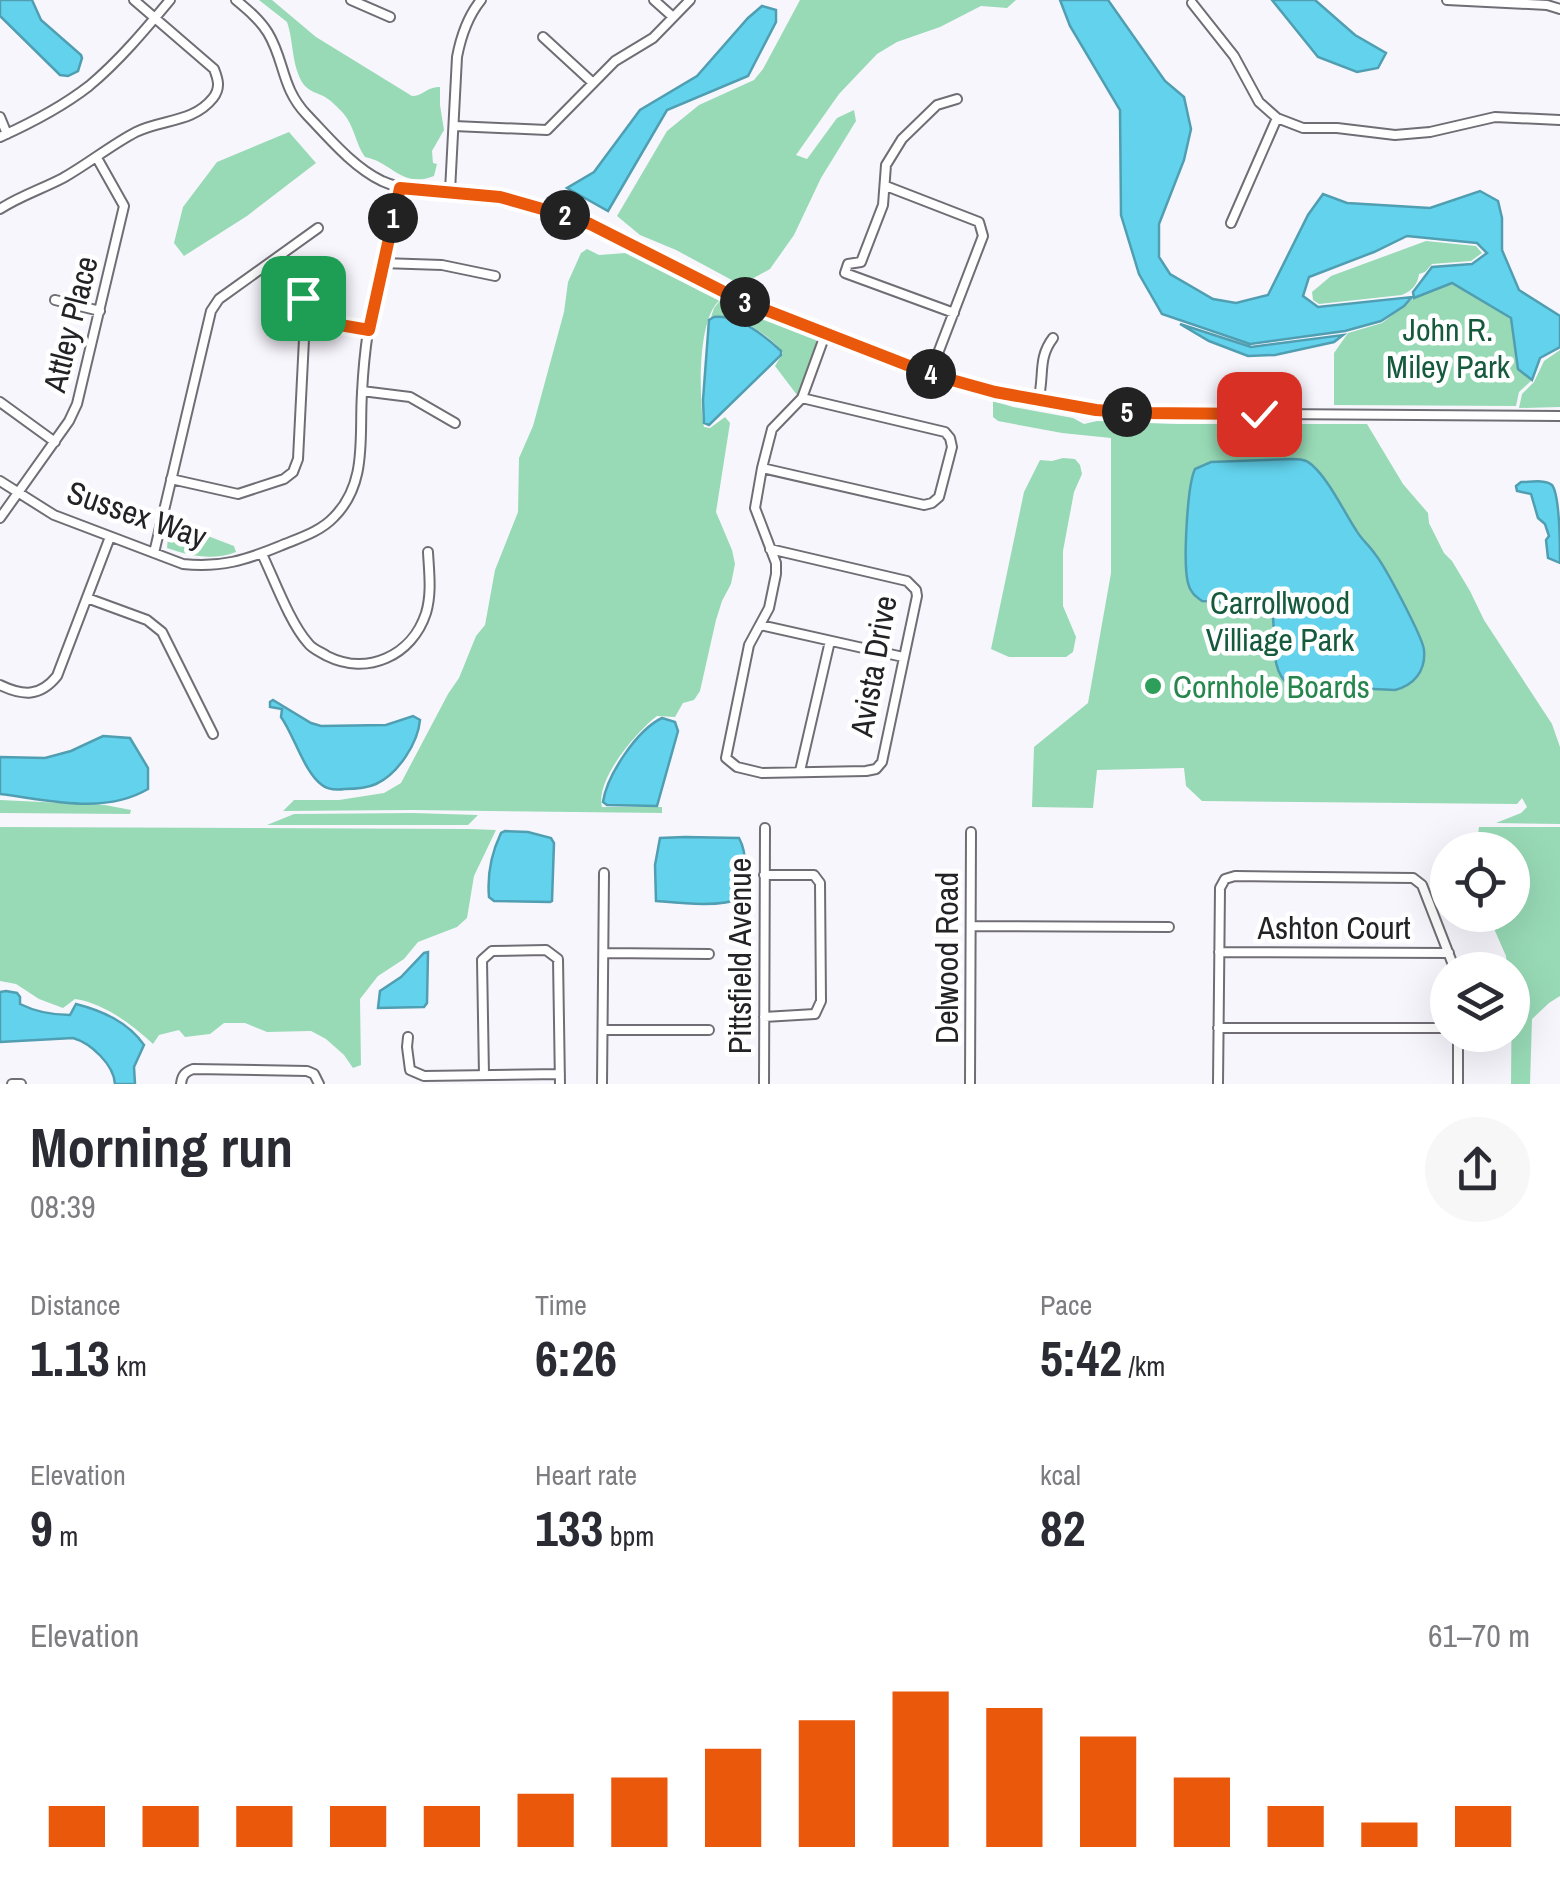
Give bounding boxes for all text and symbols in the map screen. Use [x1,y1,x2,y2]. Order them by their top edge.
pin: 2 [540,190,590,240]
pin: 1 [368,193,418,243]
text: 2 [559,196,571,234]
text: 1 [387,199,399,237]
street label: Attley Place [32,252,108,397]
pin [261,256,346,341]
icon: arrive [276,271,331,326]
pin: 3 [720,277,770,327]
text: 3 [739,283,751,321]
park label: John R. Miley Park [1386,308,1511,388]
pin: 4 [906,349,956,399]
text: 4 [925,355,937,393]
pin [1217,372,1302,457]
pin: 5 [1102,387,1152,437]
icon: check [1232,387,1287,442]
text: 5 [1121,393,1133,431]
street label: Sussex Way [62,470,212,558]
park label: Carrollwood Villiage Park [1206,581,1355,661]
street label: Avista Drive [839,592,907,741]
place label: Cornhole Boards [1173,665,1370,708]
marker: Cornhole Boards [1142,675,1164,697]
map controls [1430,832,1530,1052]
button: locate [1430,832,1530,932]
street label: Pittsfield Avenue [718,858,761,1054]
street label: Delwood Road [925,872,968,1044]
street label: Ashton Court [1256,906,1411,949]
button: layers [1430,952,1530,1052]
text: Morning run [30,1110,293,1184]
button: share [1425,1117,1530,1222]
text: 08:39 [30,1185,96,1228]
text: Distance [30,1286,121,1324]
text: Time [535,1286,587,1324]
text: Pace [1040,1286,1092,1324]
text: 1.13 [30,1324,110,1392]
text: 6:26 [535,1324,617,1392]
text: 5:42 [1040,1324,1122,1392]
text: km [110,1347,147,1385]
text: /km [1122,1347,1165,1385]
text: Elevation [30,1456,126,1494]
text: Heart rate [535,1456,637,1494]
text: kcal [1040,1456,1081,1494]
text: 9 [30,1494,53,1562]
text: 133 [535,1494,603,1562]
text: 82 [1040,1494,1086,1562]
text: m [53,1517,78,1555]
text: bpm [603,1517,654,1555]
text: Elevation [30,1614,139,1657]
text: 61–70 m [1428,1614,1530,1657]

